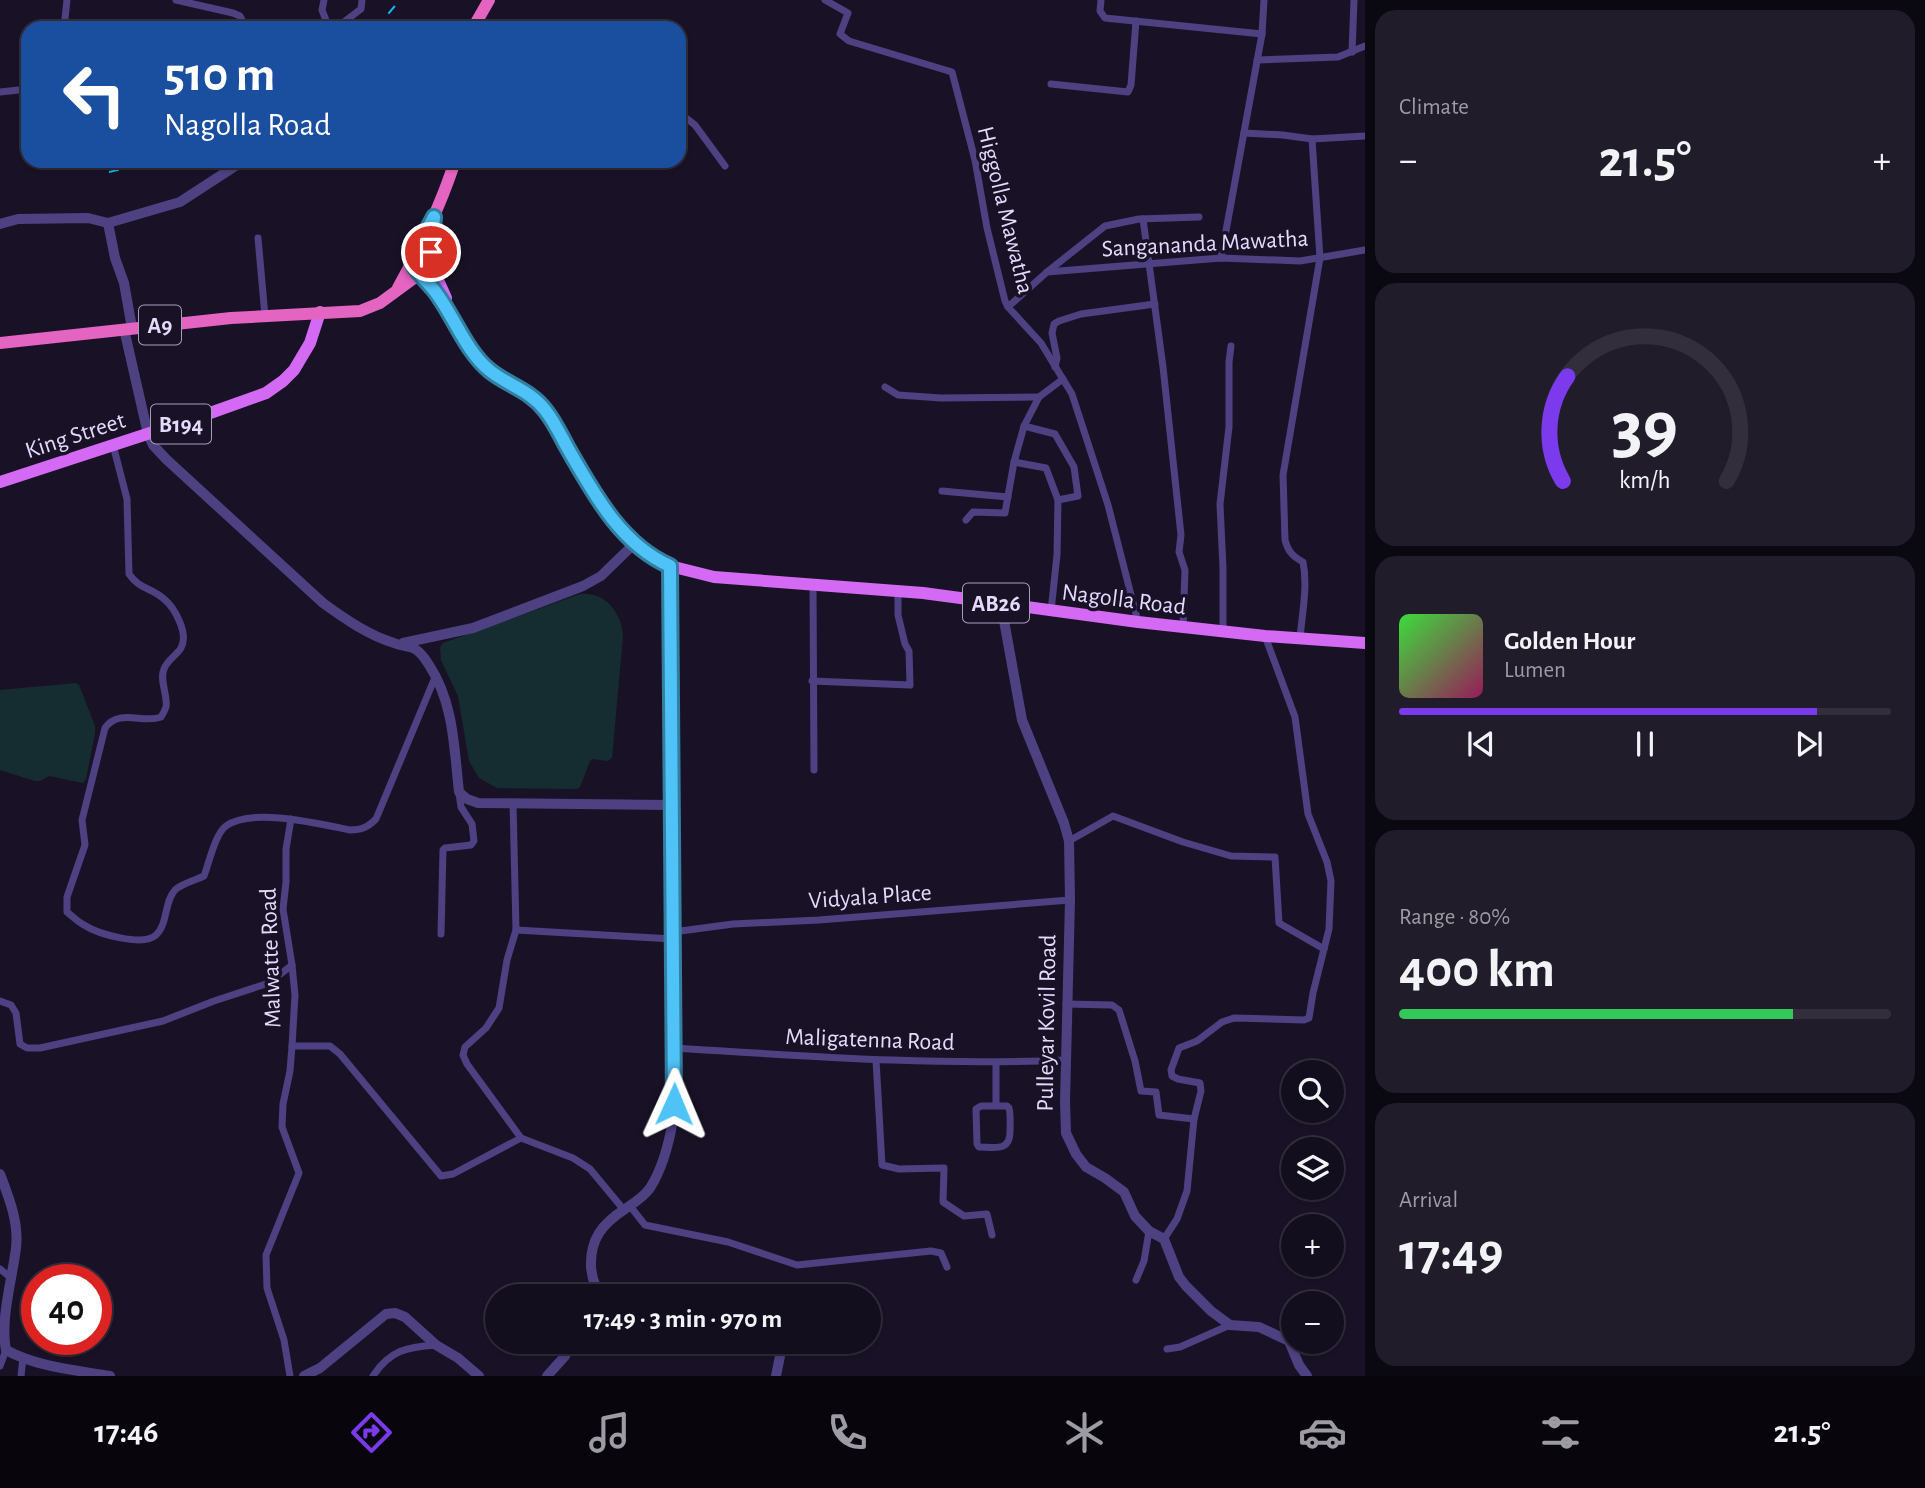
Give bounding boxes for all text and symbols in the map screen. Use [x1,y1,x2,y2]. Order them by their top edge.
icon: left [49,49,140,140]
text: 510 m [164,51,275,100]
text: Climate [1399,96,1469,119]
text: Nagolla Road [164,109,331,141]
street label: Higgolla Mawatha [973,124,1037,297]
text: 21.5° [1599,134,1691,186]
text: − [1399,142,1417,180]
text: + [1873,142,1891,180]
pin [401,222,461,282]
street label: Sangananda Mawatha [1101,227,1309,261]
icon: arrive [412,233,450,271]
road number: A9 [139,306,181,344]
text: 39 [1612,393,1678,466]
road number: B194 [151,404,211,444]
street label: King Street [22,408,129,463]
text: km/h [1619,468,1671,493]
street label: Nagolla Road [1060,580,1187,620]
road number: AB26 [963,583,1029,622]
text: Golden Hour [1504,628,1635,654]
text: Lumen [1504,659,1566,682]
icon: previous [1462,725,1500,763]
icon: pause [1626,725,1664,763]
icon: next [1790,725,1828,763]
street label: Vidyala Place [808,881,932,913]
street label: Malwatte Road [257,887,285,1028]
text: Range · 80% [1399,906,1510,929]
street label: Pulleyar Kovil Road [1033,934,1061,1112]
text: 400 km [1399,944,1555,996]
street label: Maligatenna Road [785,1025,955,1055]
map controls [1281,1060,1344,1354]
button: search [1281,1060,1344,1123]
position arrow [637,1067,711,1141]
button: layers [1281,1137,1344,1200]
text: Arrival [1399,1189,1458,1212]
button: + [1281,1214,1344,1277]
text: 17:49 [1399,1227,1503,1279]
speed limit sign: 40 [21,1264,112,1355]
button: − [1281,1291,1344,1354]
text: 17:49 · 3 min · 970 m [584,1306,782,1332]
icon: directions [347,1408,396,1457]
icon: music [585,1408,634,1457]
icon: phone [823,1408,872,1457]
icon: climate [1060,1408,1109,1457]
icon: car [1298,1408,1347,1457]
icon: filters [1536,1408,1585,1457]
text: 17:46 [94,1416,159,1448]
text: 21.5° [1774,1416,1831,1448]

